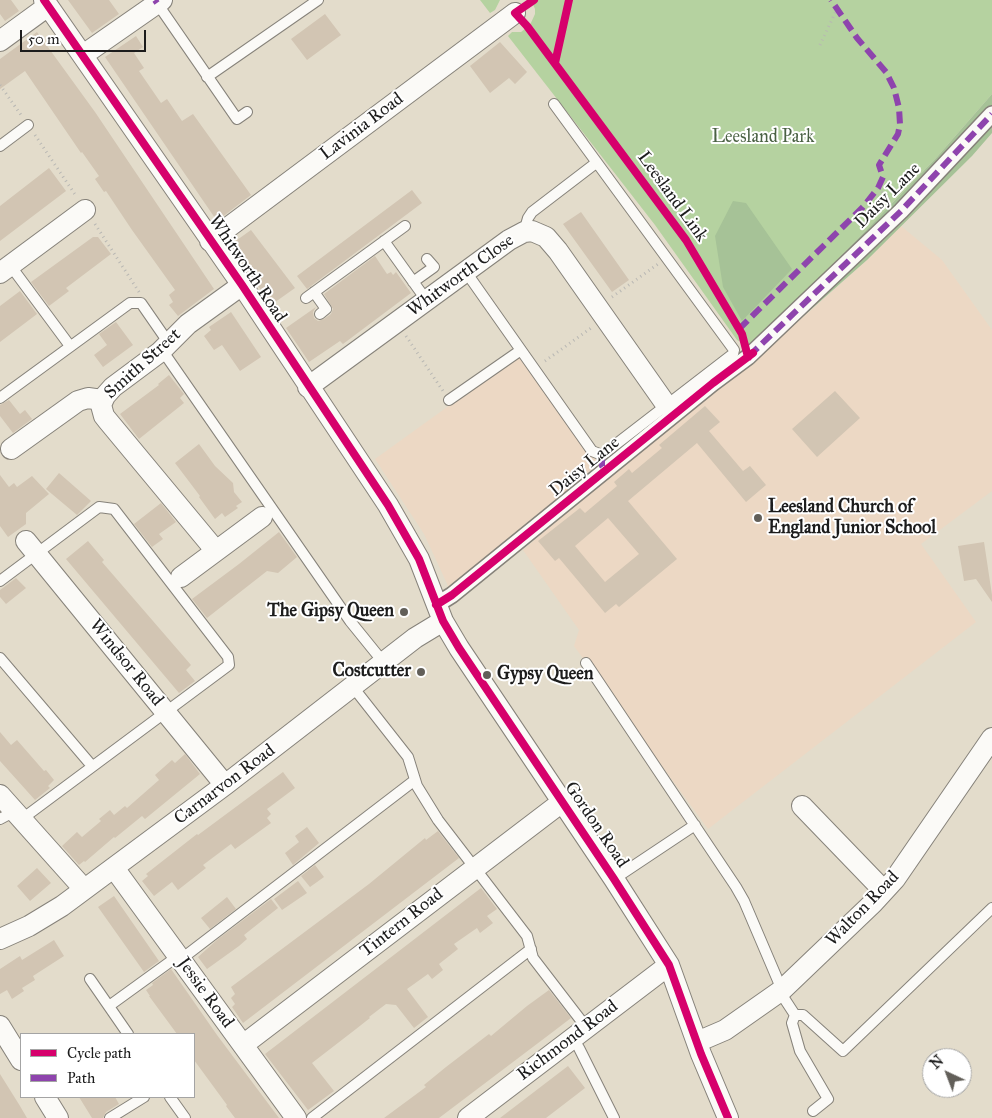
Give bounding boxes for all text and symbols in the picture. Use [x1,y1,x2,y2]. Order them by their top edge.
scale bar [22,20,149,52]
text: 50 m [28,30,60,48]
street label: Lavinia Road [316,89,408,165]
park label: Leesland Park [712,127,814,149]
street label: Leesland Link [632,148,712,246]
street label: Daisy Lane [851,159,925,233]
street label: Whitworth Road [203,211,291,327]
street label: Whitworth Close [403,230,519,322]
street label: Smith Street [100,324,186,404]
street label: Daisy Lane [546,432,624,502]
place label: Leesland Church of England Junior School [768,497,936,540]
marker: Leesland Church of England Junior School [752,512,764,524]
place label: The Gipsy Queen [267,601,394,623]
marker: The Gipsy Queen [398,606,410,618]
street label: Windsor Road [84,615,168,711]
place label: Costcutter [332,661,411,683]
place label: Gypsy Queen [497,664,594,686]
marker: Costcutter [415,666,427,678]
marker: Gypsy Queen [481,669,493,681]
street label: Carnarvon Road [170,740,280,830]
street label: Gordon Road [559,778,633,872]
street label: Walton Road [822,867,904,951]
street label: Tintern Road [356,884,448,962]
street label: Jessie Road [172,953,238,1033]
street label: Richmond Road [513,996,623,1086]
legend [20,1033,195,1098]
text: Cycle path [67,1044,131,1062]
north arrow [922,1048,972,1098]
text: N [927,1052,947,1073]
text: Path [67,1069,95,1087]

